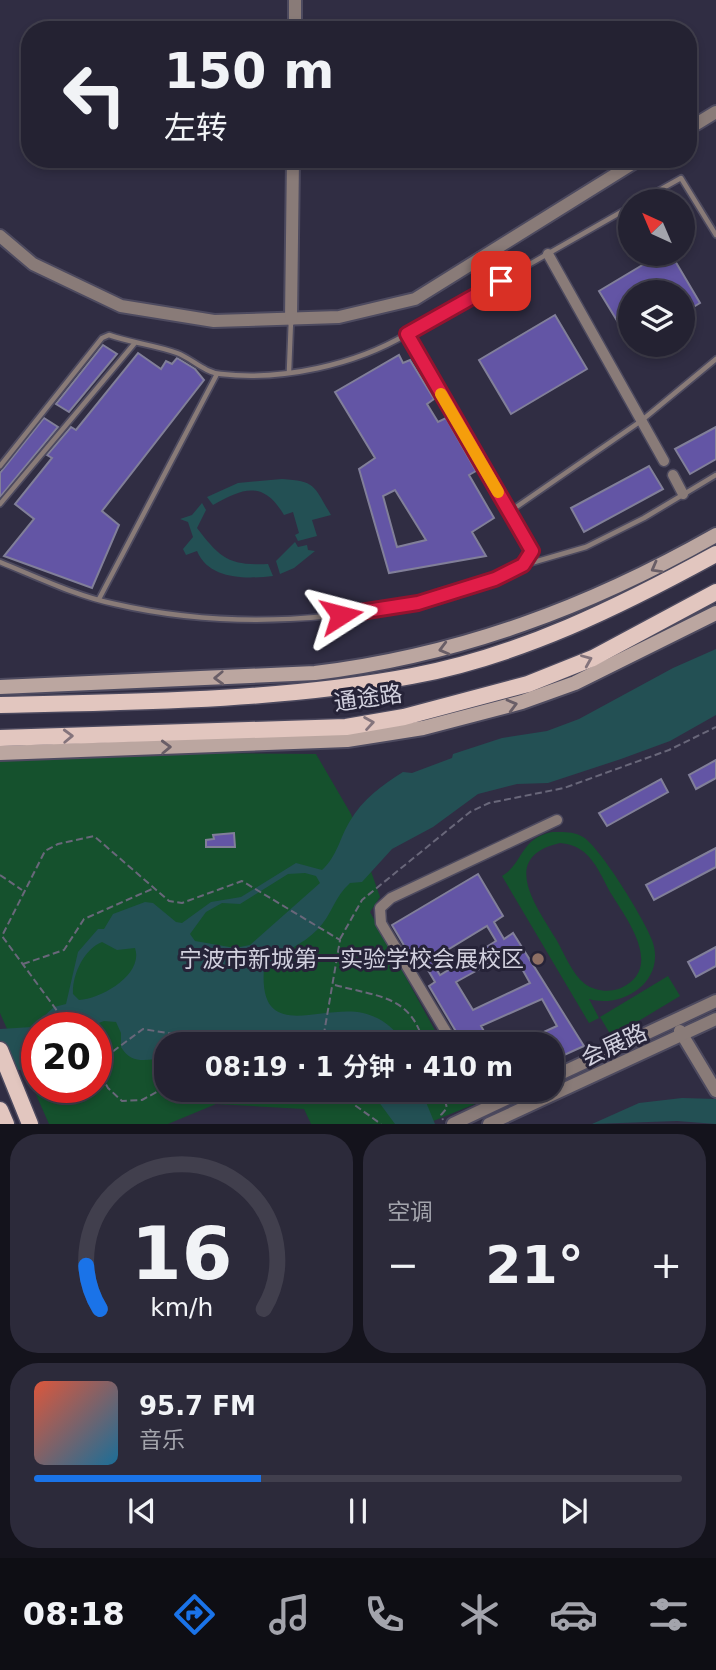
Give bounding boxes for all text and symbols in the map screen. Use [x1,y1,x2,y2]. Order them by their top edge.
text: 150 m [164,43,334,100]
icon: left [49,49,140,140]
text: 左转 [164,109,228,147]
north arrow [618,189,695,266]
map controls [618,189,695,357]
pin [471,251,531,311]
icon: arrive [482,262,520,300]
button: layers [618,280,695,357]
one-way arrow [651,559,663,573]
position arrow [304,578,378,652]
one-way arrow [439,641,451,655]
one-way arrow [579,654,592,668]
one-way arrow [214,670,225,685]
street label: 通途路 [332,680,404,716]
one-way arrow [506,698,518,713]
one-way arrow [363,716,375,731]
one-way arrow [63,728,74,743]
one-way arrow [161,739,172,755]
place label: 宁波市新城第一实验学校会展校区 [179,946,524,972]
marker: 宁波市新城第一实验学校会展校区 [530,951,546,967]
speed limit sign: 20 [21,1012,112,1103]
street label: 会展路 [577,1019,651,1071]
text: 08:19 · 1 分钟 · 410 m [205,1052,513,1082]
text: 空调 [387,1199,433,1225]
text: 16 [131,1212,232,1297]
text: 21° [485,1235,584,1295]
text: − [387,1243,419,1287]
text: + [650,1243,682,1287]
text: km/h [150,1293,213,1322]
text: 95.7 FM [139,1391,256,1421]
text: 音乐 [139,1427,185,1453]
icon: previous [123,1492,161,1530]
icon: pause [339,1492,377,1530]
icon: next [555,1492,593,1530]
icon: directions [170,1590,219,1639]
icon: music [265,1590,314,1639]
icon: phone [360,1590,409,1639]
icon: climate [455,1590,504,1639]
icon: car [549,1590,598,1639]
icon: filters [644,1590,693,1639]
text: 08:18 [23,1595,125,1633]

